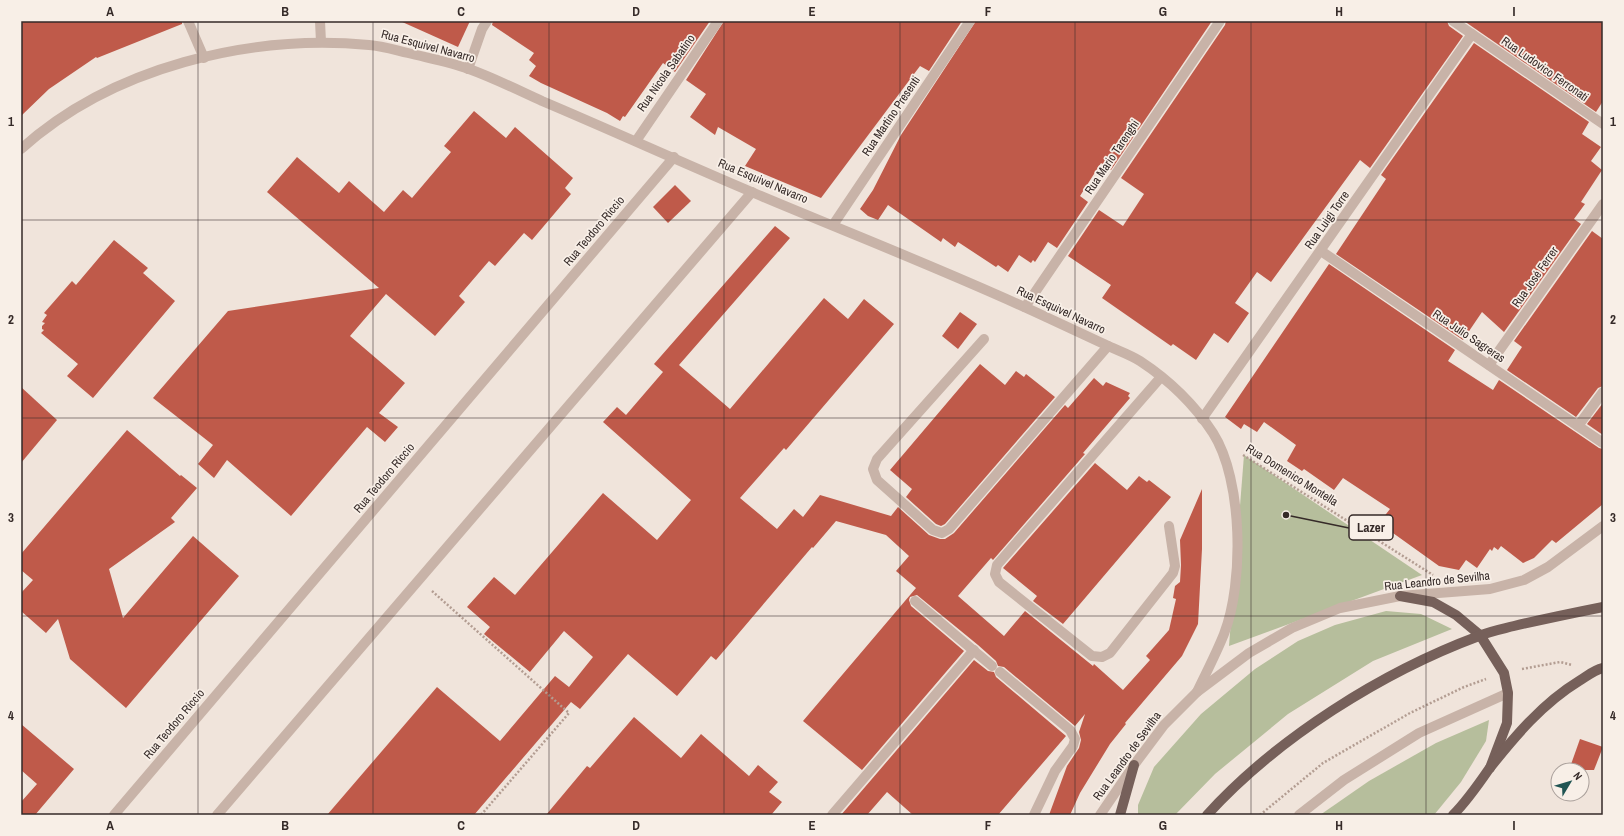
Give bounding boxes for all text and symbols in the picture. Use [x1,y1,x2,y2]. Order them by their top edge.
text: A [106,3,114,20]
text: B [281,3,289,20]
text: C [457,3,465,20]
text: D [632,3,640,20]
text: E [808,3,816,20]
text: F [985,3,992,20]
text: G [1159,3,1167,20]
text: H [1335,3,1343,20]
text: I [1513,3,1516,20]
street label: Rua Esquivel Navarro [379,26,477,66]
street label: Rua Nicola Sabatino [633,31,699,115]
street label: Rua Ludovico Ferronati [1498,33,1592,105]
street label: Rua Martino Presenti [858,73,924,159]
text: 1 [8,113,14,130]
text: 1 [1610,113,1616,130]
street label: Rua Mario Tarenghi [1081,116,1143,198]
street label: Rua Esquivel Navarro [716,155,810,207]
street label: Rua Luigi Torre [1301,188,1353,252]
street label: Rua Teodoro Riccio [560,193,628,269]
street label: Rua José Ferrer [1508,243,1562,311]
street label: Rua Esquivel Navarro [1014,282,1108,338]
street label: Rua Julio Sagreras [1430,306,1508,366]
text: 2 [8,311,14,328]
text: 2 [1610,311,1616,328]
street label: Rua Teodoro Riccio [350,440,418,516]
street label: Rua Domenico Montella [1243,440,1341,510]
text: 3 [8,509,14,526]
text: 3 [1610,509,1616,526]
callout: Lazer [1349,515,1393,540]
text: Lazer [1357,519,1386,536]
street label: Rua Leandro de Sevilha [1383,567,1491,595]
street label: Rua Teodoro Riccio [140,686,208,762]
text: 4 [8,707,14,724]
text: 4 [1610,707,1616,724]
street label: Rua Leandro de Sevilha [1089,708,1165,804]
north arrow [1550,762,1590,802]
text: N [1570,769,1585,783]
text: A [106,817,114,834]
text: B [281,817,289,834]
text: C [457,817,465,834]
text: D [632,817,640,834]
text: E [808,817,816,834]
text: F [985,817,992,834]
text: G [1159,817,1167,834]
text: H [1335,817,1343,834]
text: I [1513,817,1516,834]

